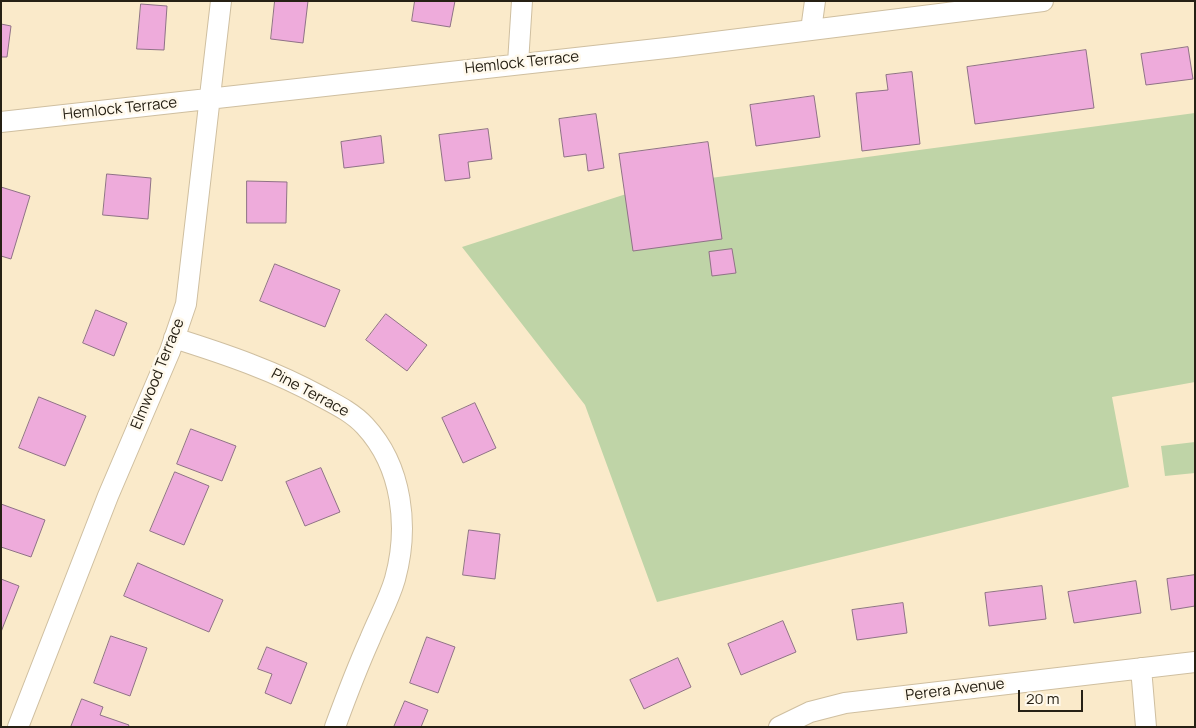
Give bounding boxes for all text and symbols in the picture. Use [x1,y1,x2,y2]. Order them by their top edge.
street label: Hemlock Terrace [464,48,580,78]
street label: Hemlock Terrace [62,94,178,124]
street label: Elmwood Terrace [128,316,188,432]
street label: Pine Terrace [268,365,352,421]
street label: Perera Avenue [904,675,1006,705]
scale bar [1021,680,1086,712]
text: 20 m [1026,688,1059,709]

